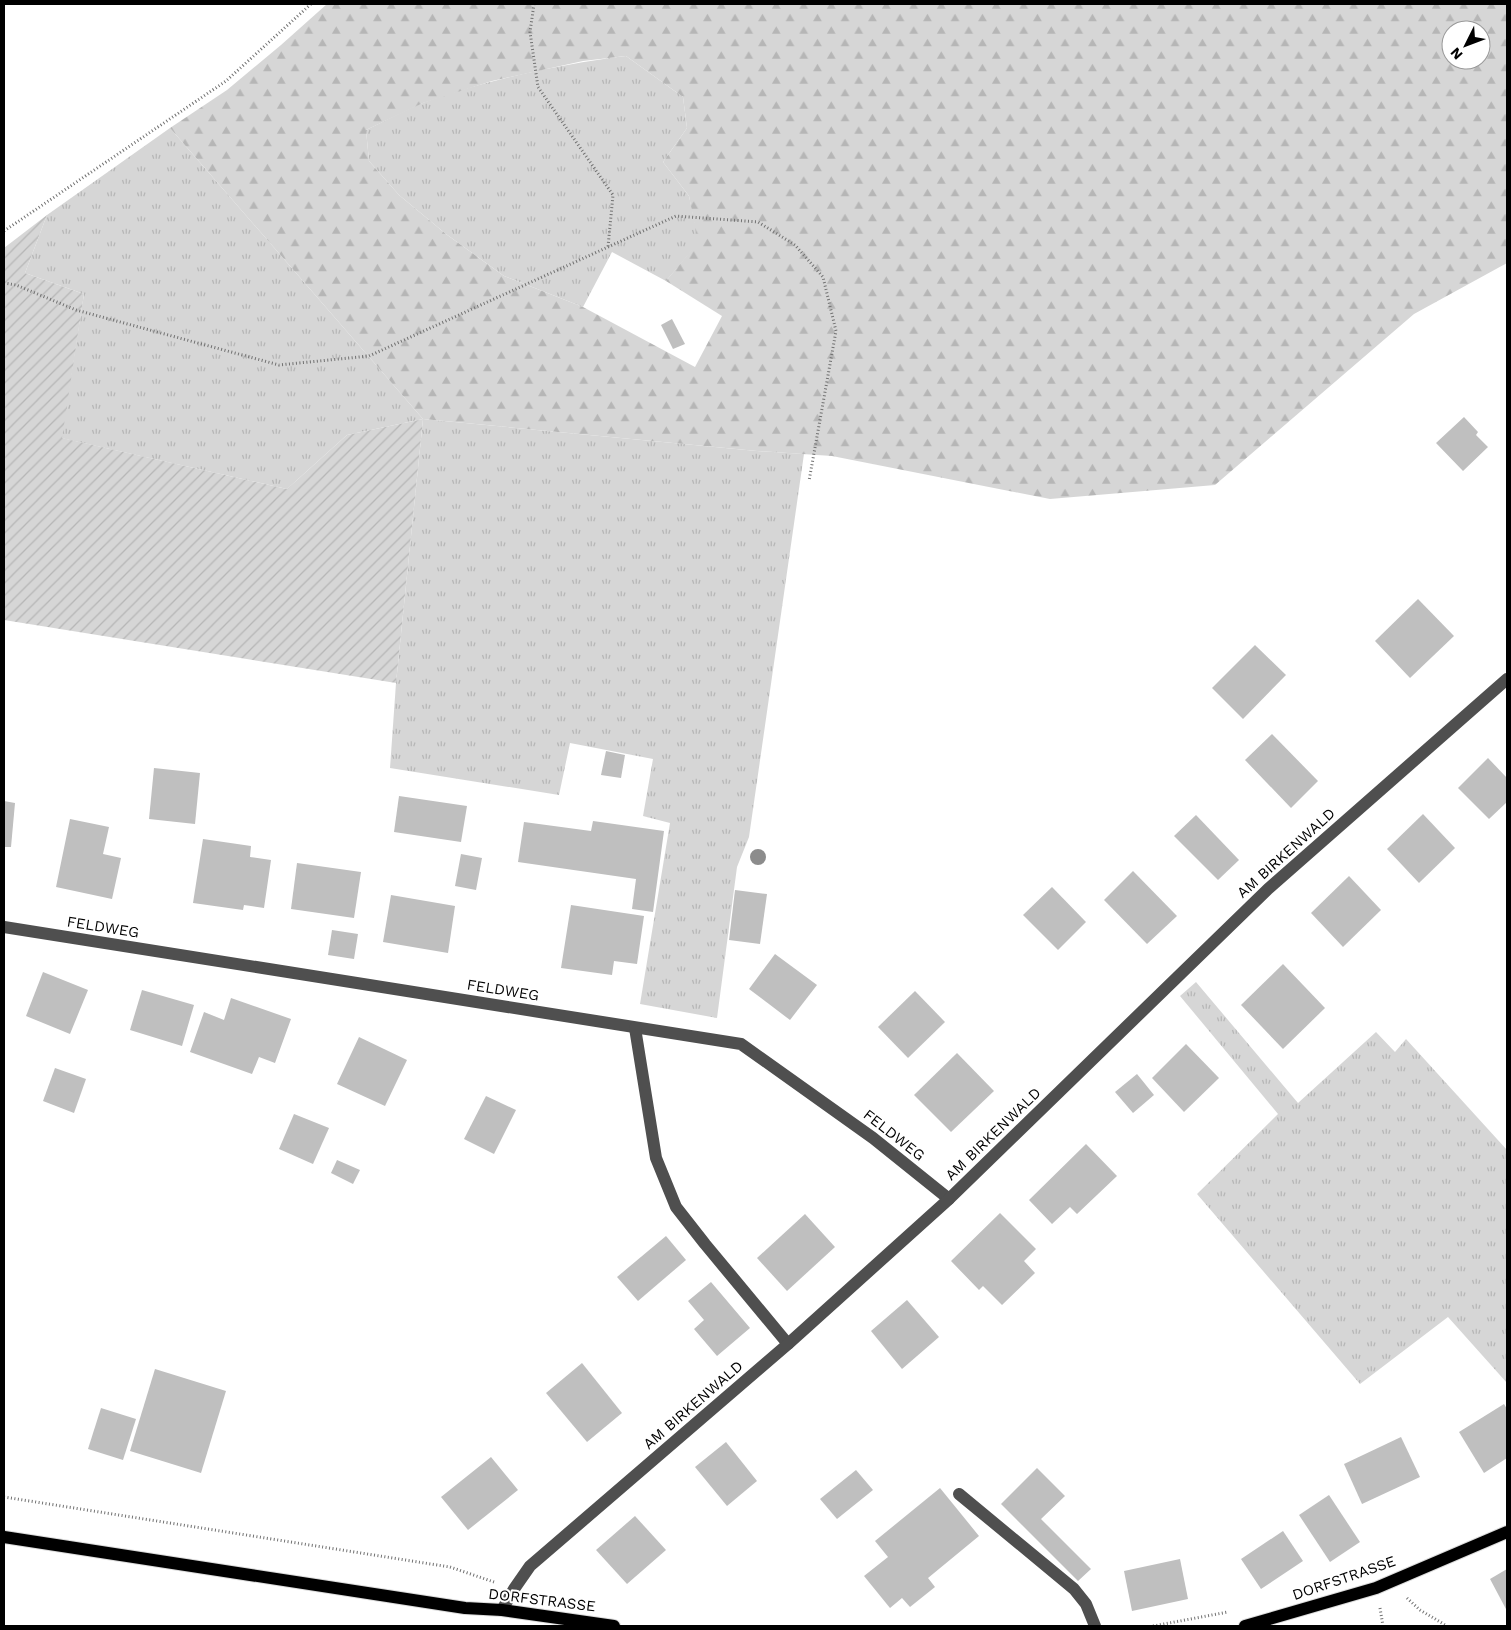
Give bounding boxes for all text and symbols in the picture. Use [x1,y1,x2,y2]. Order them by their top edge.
north arrow [1441,20,1491,70]
text: N [1447,44,1466,63]
street label: AM BIRKENWALD [1233,804,1339,902]
street label: FELDWEG [66,912,140,942]
street label: FELDWEG [466,975,540,1005]
street label: AM BIRKENWALD [941,1084,1045,1184]
street label: FELDWEG [860,1105,928,1165]
street label: AM BIRKENWALD [640,1357,746,1453]
street label: DORFSTRASSE [1290,1552,1398,1604]
street label: DORFSTRASSE [487,1584,597,1616]

